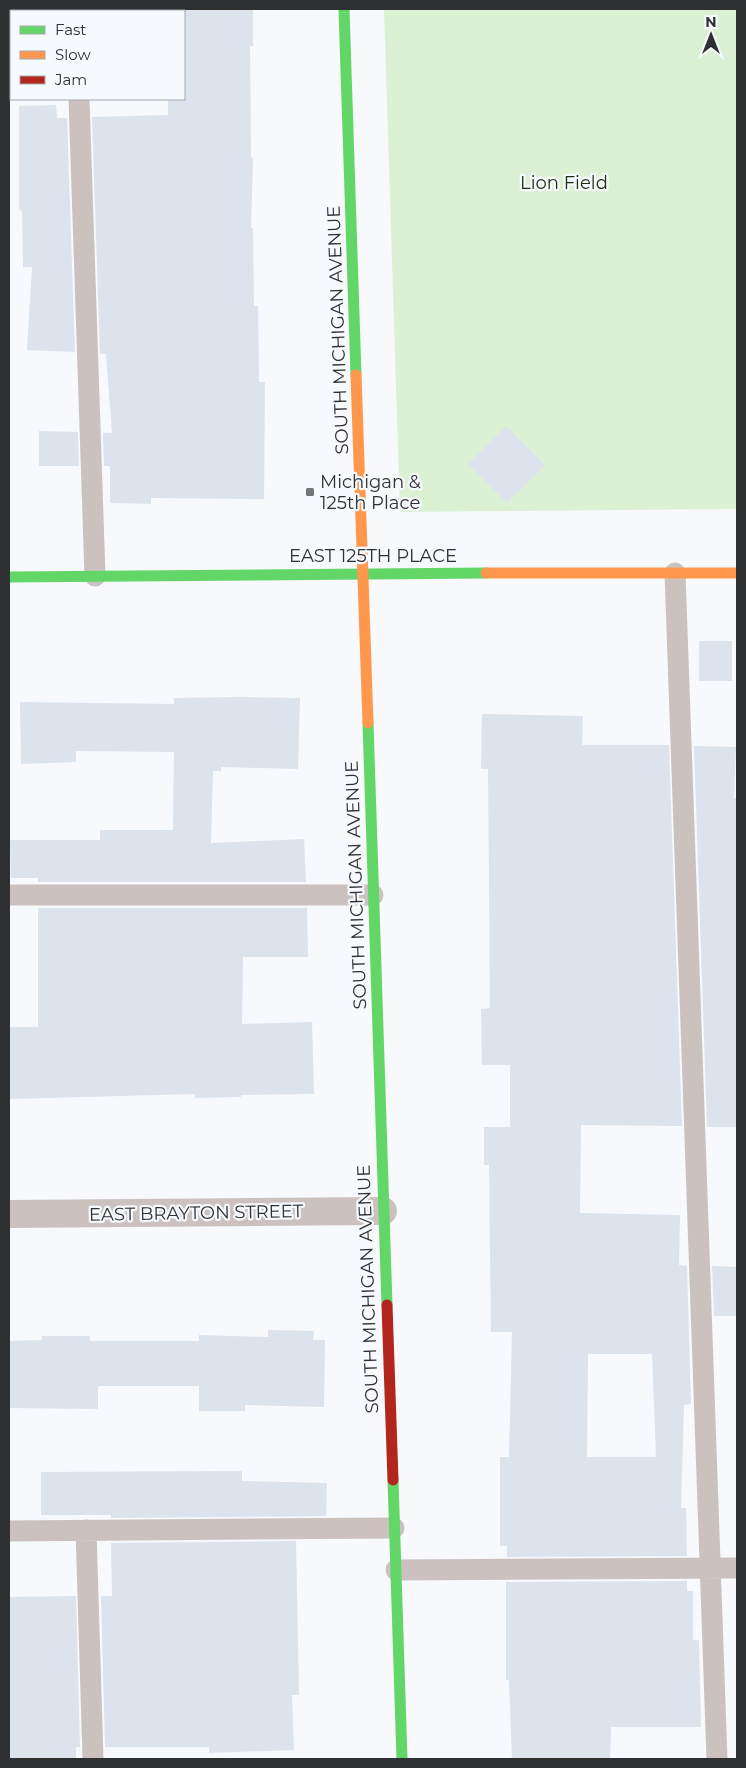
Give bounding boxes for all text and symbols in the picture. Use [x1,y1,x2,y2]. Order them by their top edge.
legend [10,10,185,100]
north arrow [686,10,736,60]
text: N [705,13,717,31]
text: Fast [55,20,86,39]
text: Slow [55,45,91,64]
text: Jam [54,70,87,89]
park label: Lion Field [520,172,608,194]
street label: SOUTH MICHIGAN AVENUE [323,205,353,455]
place label: Michigan & 125th Place [320,471,421,514]
marker: Michigan & 125th Place [304,486,316,498]
street label: EAST 125TH PLACE [289,545,457,567]
street label: SOUTH MICHIGAN AVENUE [341,760,371,1010]
street label: SOUTH MICHIGAN AVENUE [353,1164,383,1414]
street label: EAST BRAYTON STREET [89,1200,304,1226]

